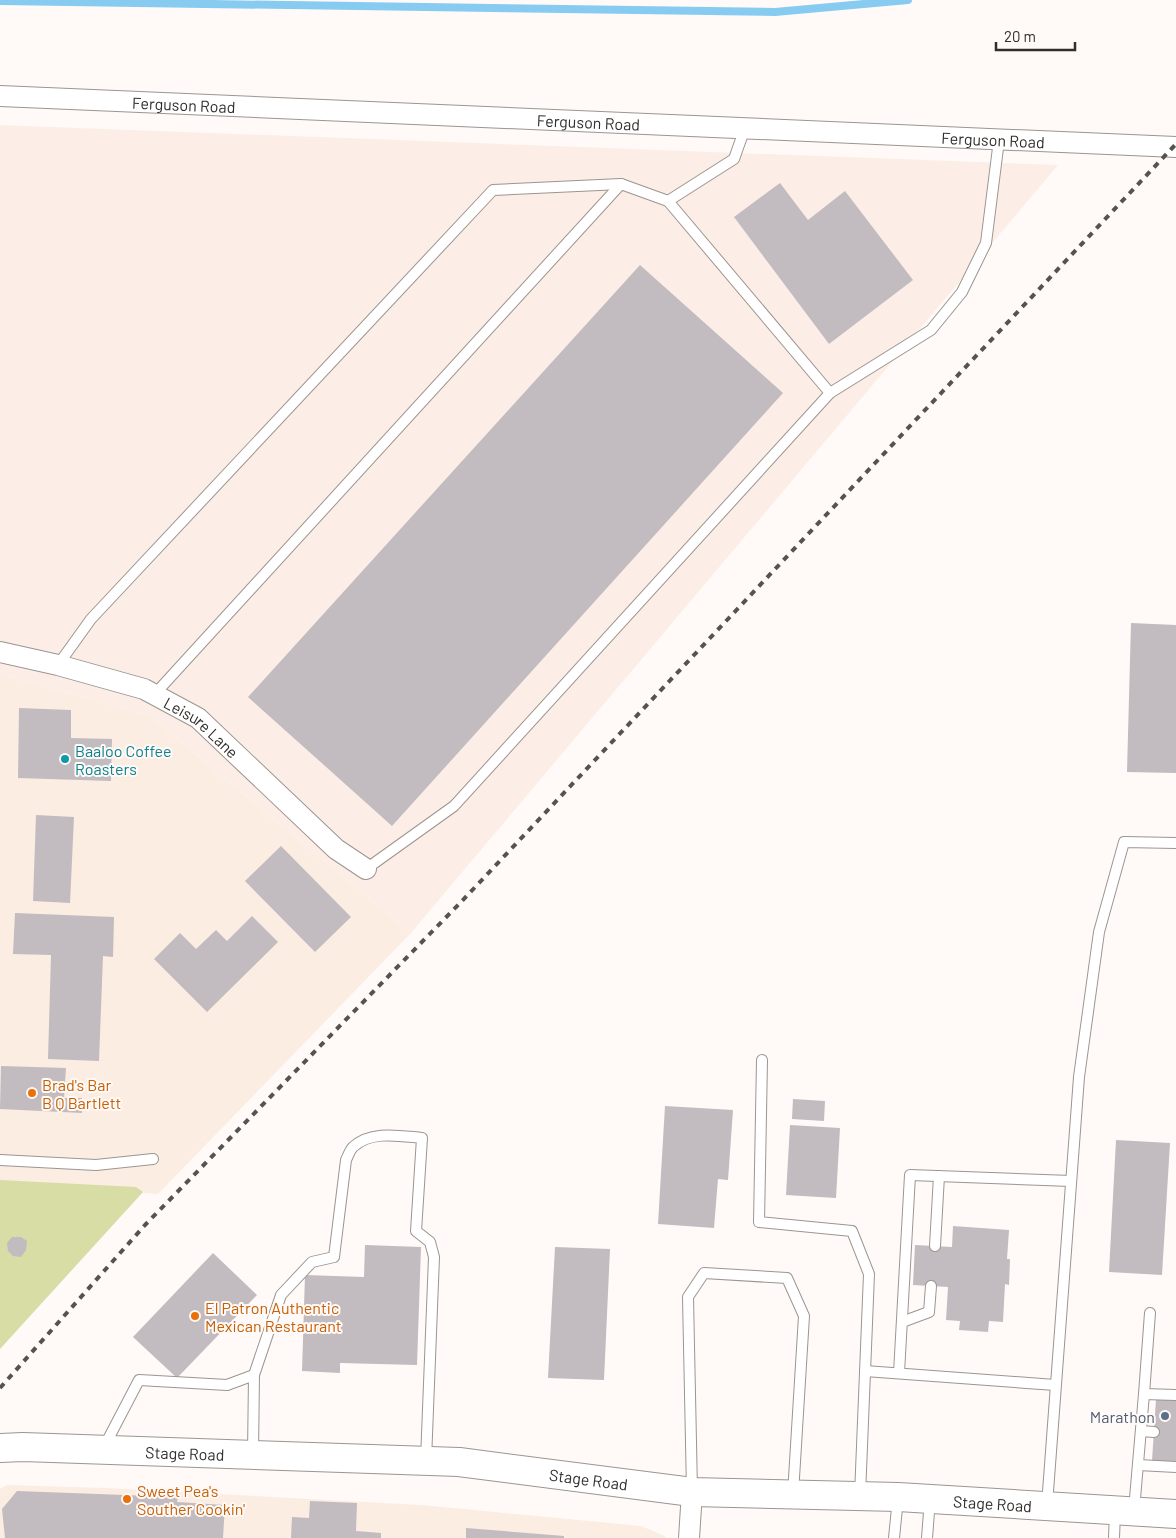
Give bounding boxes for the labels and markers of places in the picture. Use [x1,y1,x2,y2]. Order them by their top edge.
place label: Baaloo Coffee Roasters [75,741,172,778]
marker: Baaloo Coffee Roasters [59,753,71,765]
place label: Brad's Bar B Q Bartlett [42,1075,121,1112]
marker: Brad's Bar B Q Bartlett [26,1087,38,1099]
place label: El Patron Authentic Mexican Restaurant [205,1298,342,1335]
marker: El Patron Authentic Mexican Restaurant [189,1310,201,1322]
place label: Marathon [1090,1407,1155,1426]
marker: Marathon [1159,1410,1171,1422]
place label: Sweet Pea's Souther Cookin' [137,1481,245,1518]
marker: Sweet Pea's Souther Cookin' [121,1493,133,1505]

